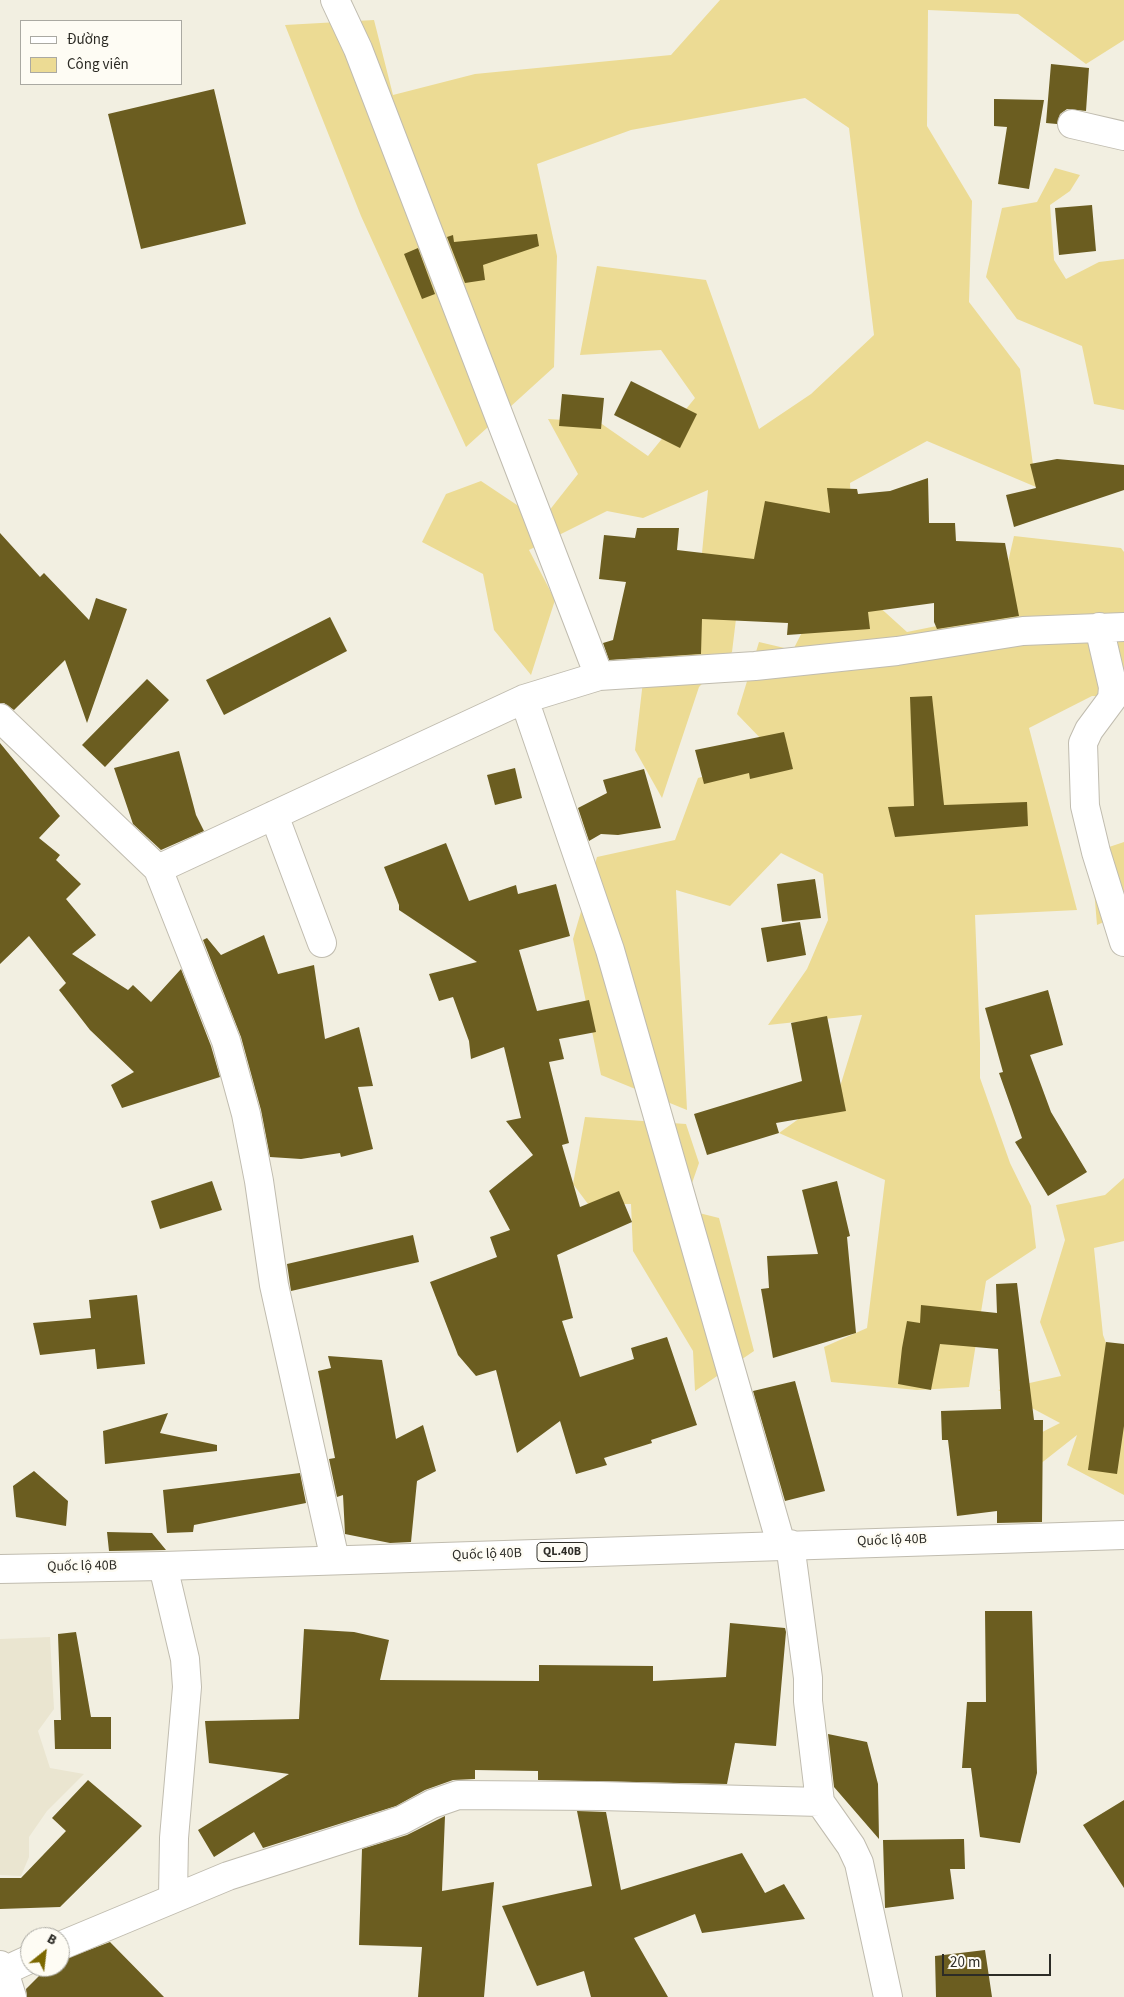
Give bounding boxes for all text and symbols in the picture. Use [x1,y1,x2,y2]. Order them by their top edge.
legend [20,20,182,85]
text: Đường [67,29,109,50]
text: Công viên [67,54,129,75]
street label: Quốc lộ 40B [857,1531,927,1551]
road number: QL.40B [537,1542,587,1561]
street label: Quốc lộ 40B [452,1545,522,1565]
street label: Quốc lộ 40B [47,1558,117,1576]
north arrow [20,1927,70,1977]
text: B [43,1929,60,1951]
scale bar [944,1944,1053,1976]
text: 20 m [950,1952,980,1973]

